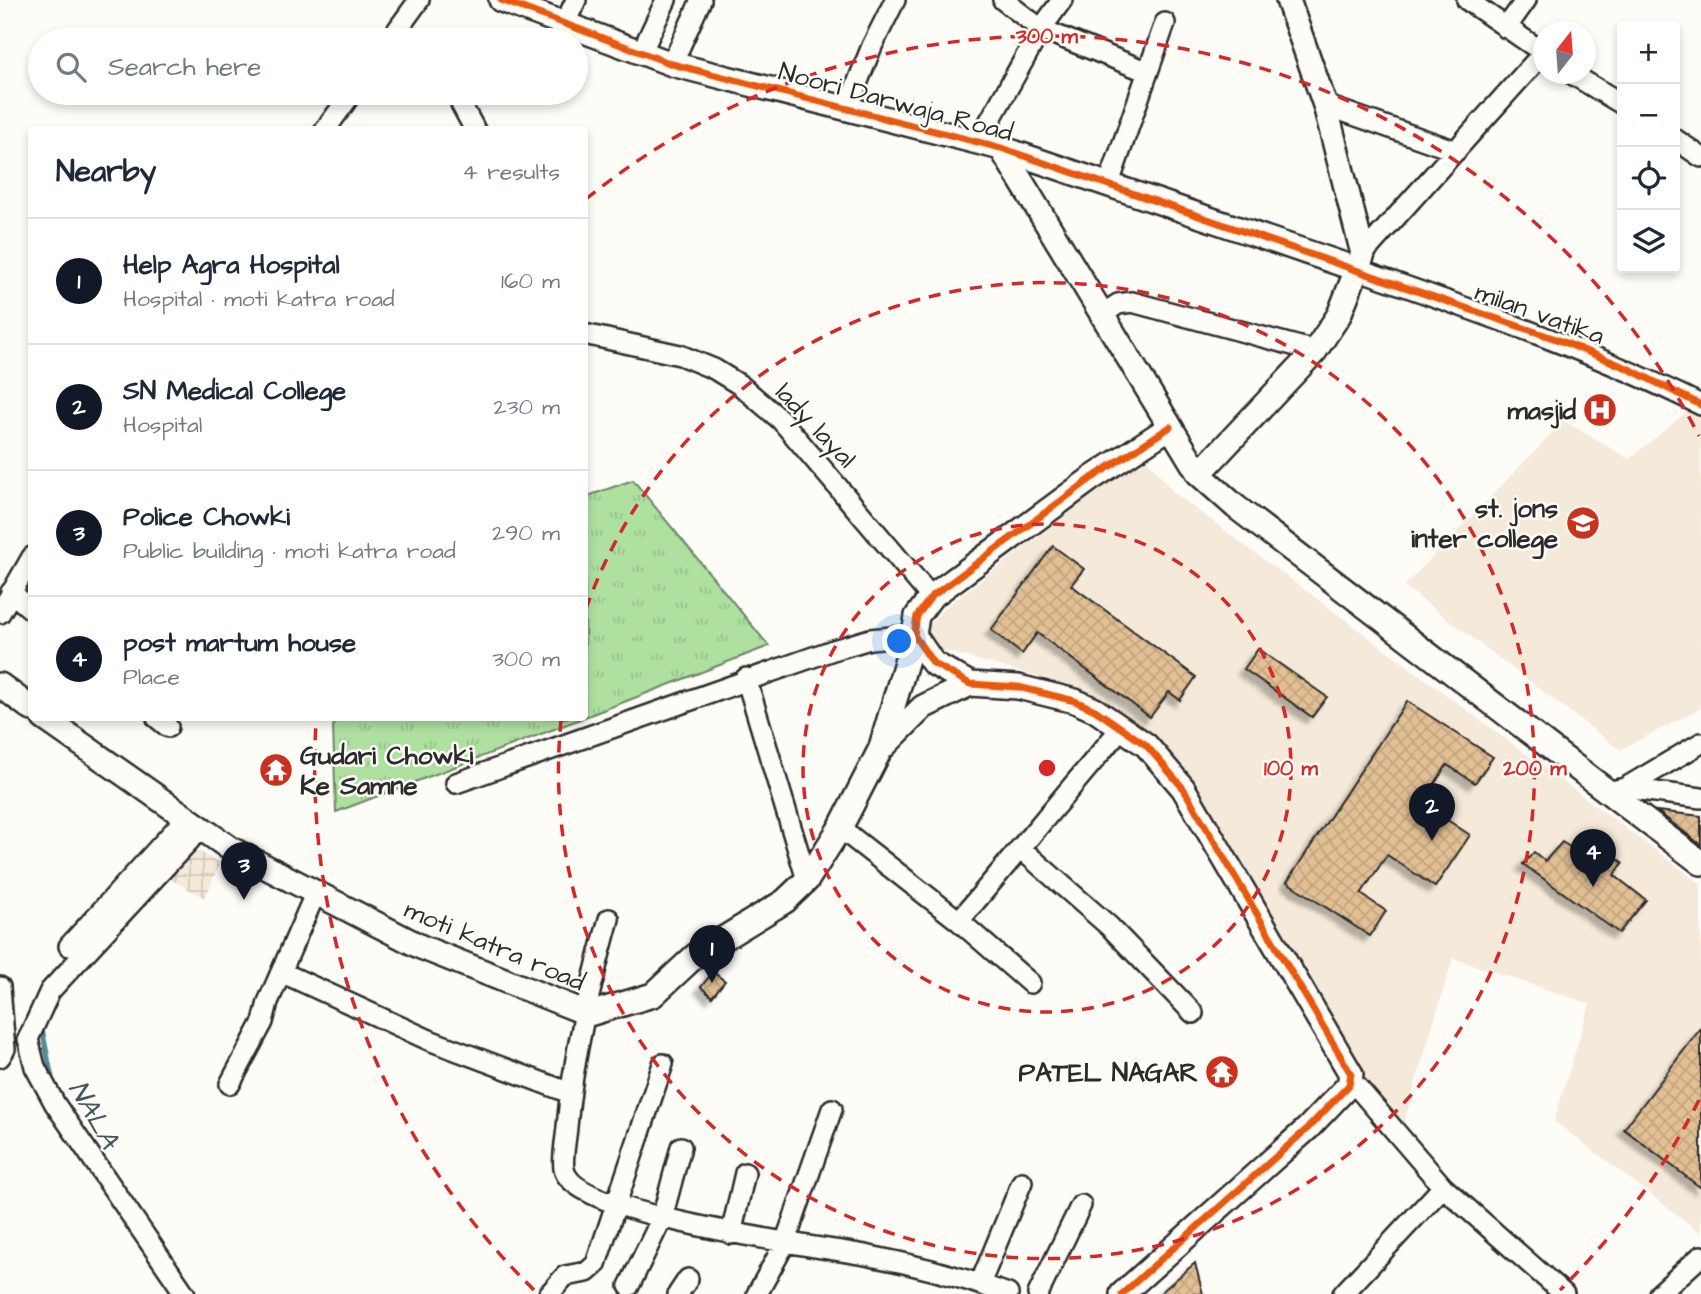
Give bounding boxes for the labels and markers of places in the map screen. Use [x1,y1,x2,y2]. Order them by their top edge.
hospital icon: masjid [1581,391,1619,429]
place label: masjid [1508,393,1577,429]
place label: st. jons inter college [1411,491,1558,560]
school or university icon: st. jons inter college [1564,504,1602,542]
place label: Gudari Chowki Ke Samne [300,738,473,804]
temple icon: Gudari Chowki Ke Samne [257,751,295,789]
centre of rings [1035,756,1059,780]
pin: 2 [1409,783,1455,841]
pin: 4 [1570,829,1616,887]
pin: 3 [221,842,267,900]
pin: 1 [689,925,735,983]
temple icon: PATEL NAGAR [1203,1053,1241,1091]
place label: PATEL NAGAR [1019,1055,1198,1091]

